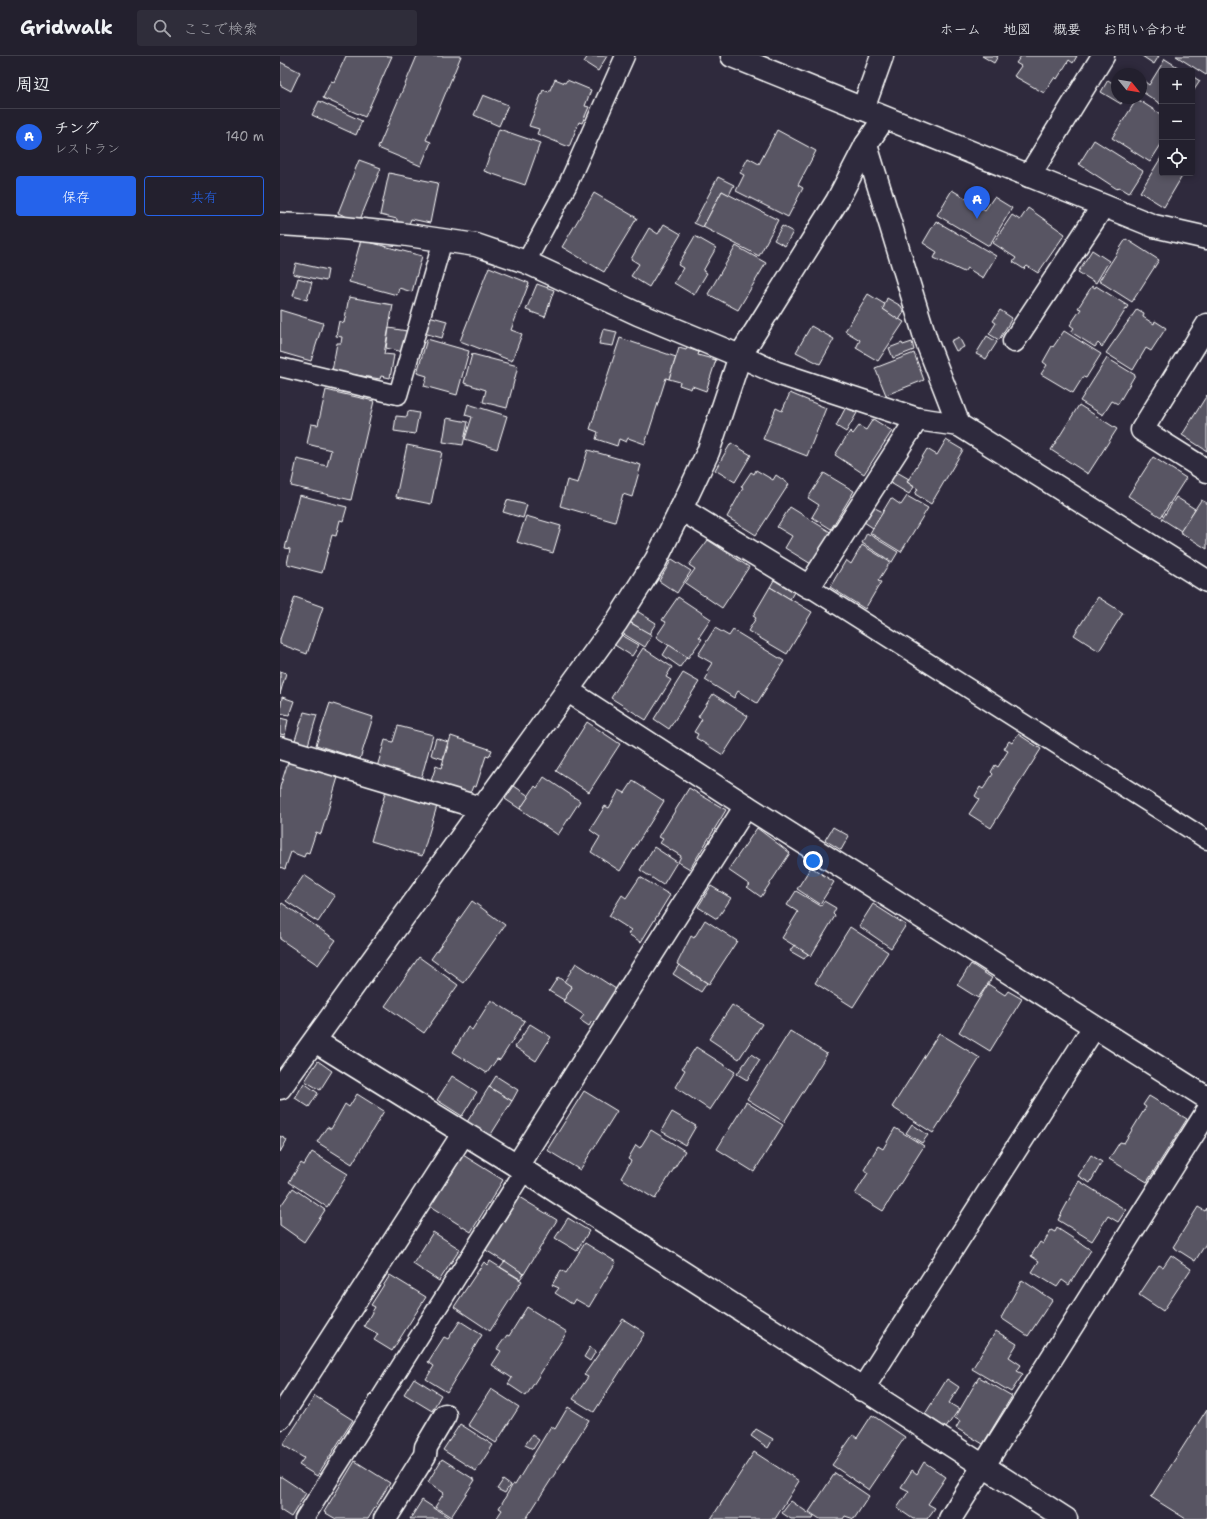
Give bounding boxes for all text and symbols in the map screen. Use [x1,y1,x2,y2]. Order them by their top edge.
search box [137,10,417,46]
text: Gridwalk [20,15,113,40]
icon: search [151,17,173,39]
text: ここで検索 [183,19,258,39]
text: ホーム [940,20,981,38]
text: 地図 [1003,20,1031,38]
text: 概要 [1053,20,1081,38]
text: お問い合わせ [1103,20,1187,38]
north arrow [1111,68,1147,104]
map controls [1159,68,1195,176]
button: + [1159,68,1195,104]
text: 周辺 [16,73,50,95]
button: − [1159,104,1195,140]
text: チング [54,118,99,138]
text: A [24,128,34,145]
text: 140 m [225,128,264,145]
text: レストラン [54,140,120,157]
button: locate [1159,140,1195,176]
button: 保存 [16,176,136,216]
button: 共有 [144,176,264,216]
pin: A [964,186,990,219]
your location [803,851,823,871]

